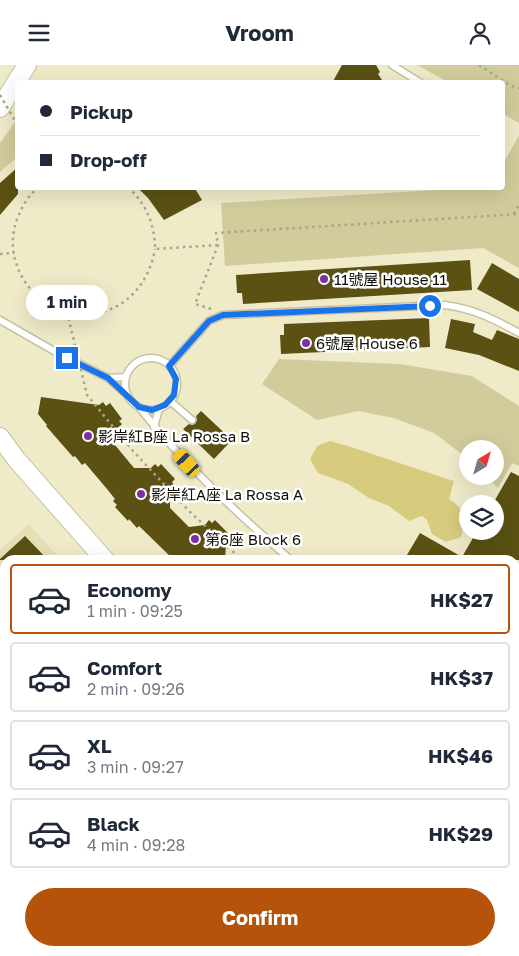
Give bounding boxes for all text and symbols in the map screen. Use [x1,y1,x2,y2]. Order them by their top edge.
icon: menu [25,19,53,47]
text: Vroom [225,19,294,46]
icon: person [466,19,494,47]
text: Pickup [70,100,133,123]
text: Drop-off [70,148,147,171]
place label: 11號屋 House 11 [334,270,447,288]
marker: 11號屋 House 11 [318,273,330,285]
callout: 1 min [26,285,108,321]
text: 1 min [47,292,87,312]
route start [419,295,441,317]
place label: 6號屋 House 6 [316,334,418,352]
marker: 6號屋 House 6 [300,337,312,349]
route end [56,347,78,369]
place label: 影岸紅B座 La Rossa B [98,427,250,445]
marker: 影岸紅B座 La Rossa B [82,430,94,442]
north arrow [459,440,504,485]
map controls [459,440,504,540]
car [171,447,202,479]
place label: 影岸紅A座 La Rossa A [151,485,303,503]
marker: 影岸紅A座 La Rossa A [135,488,147,500]
button: layers [459,495,504,540]
place label: 第6座 Block 6 [205,530,301,548]
marker: 第6座 Block 6 [189,533,201,545]
icon: car [27,577,72,622]
text: Economy [87,578,172,601]
text: HK$27 [430,588,493,611]
text: 1 min · 09:25 [87,601,183,621]
icon: car [27,655,72,700]
text: Comfort [87,656,162,679]
text: HK$37 [430,666,493,689]
text: 2 min · 09:26 [87,679,185,699]
icon: car [27,733,72,778]
text: XL [87,734,112,757]
text: HK$46 [428,744,493,767]
text: 3 min · 09:27 [87,757,184,777]
icon: car [27,811,72,856]
text: Black [87,812,140,835]
text: HK$29 [428,822,493,845]
text: 4 min · 09:28 [87,835,185,855]
button: Confirm [25,888,495,946]

